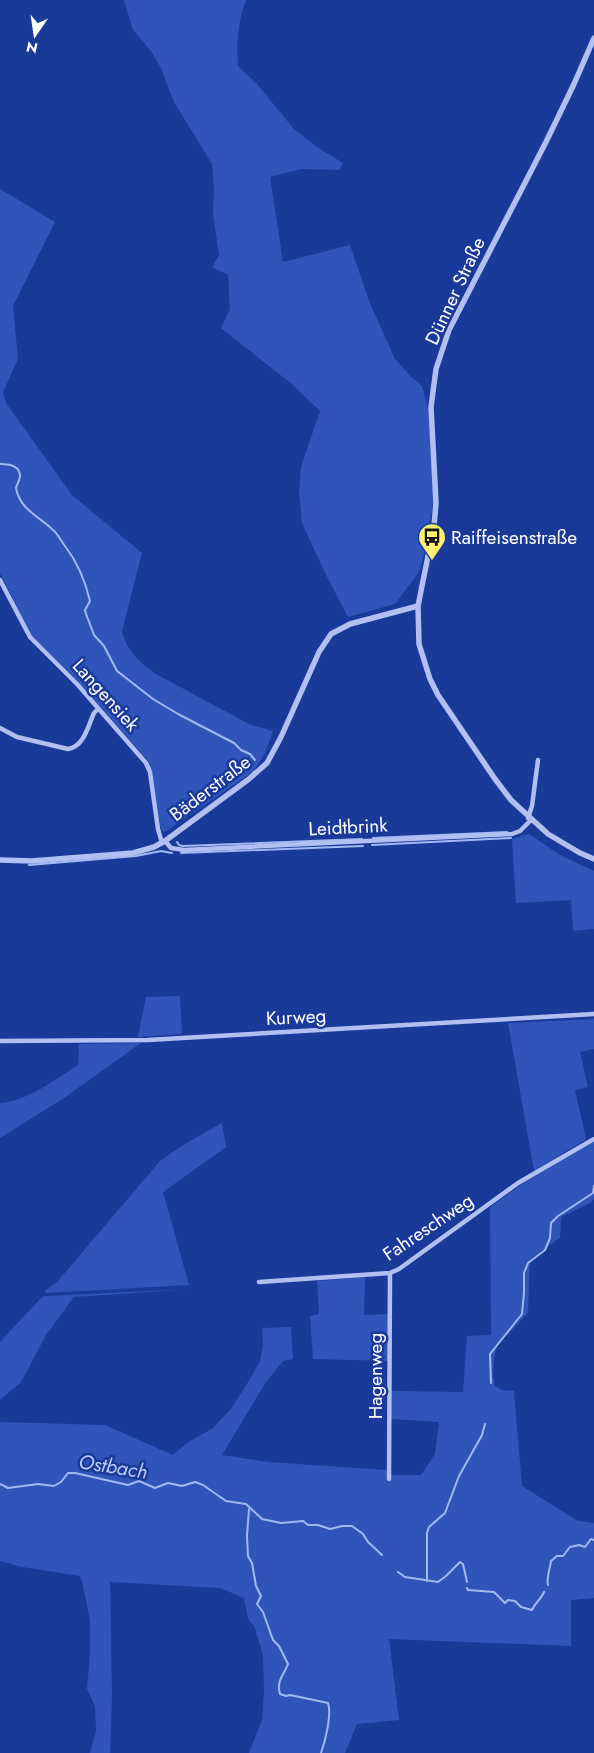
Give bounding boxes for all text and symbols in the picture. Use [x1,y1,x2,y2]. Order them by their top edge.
north arrow [10,10,60,60]
text: N [24,37,40,59]
street label: Dünner Straße [418,233,492,349]
bus stop icon: Raiffeisenstraße [417,522,447,561]
place label: Raiffeisenstraße [451,524,577,551]
street label: Langensiek [66,653,146,738]
street label: Bäderstraße [164,748,256,827]
street label: Leidtbrink [308,811,389,843]
street label: Kurweg [265,1002,327,1032]
street label: Fahreschweg [377,1187,479,1267]
street label: Hagenweg [362,1333,389,1419]
water label: Ostbach [76,1447,150,1487]

